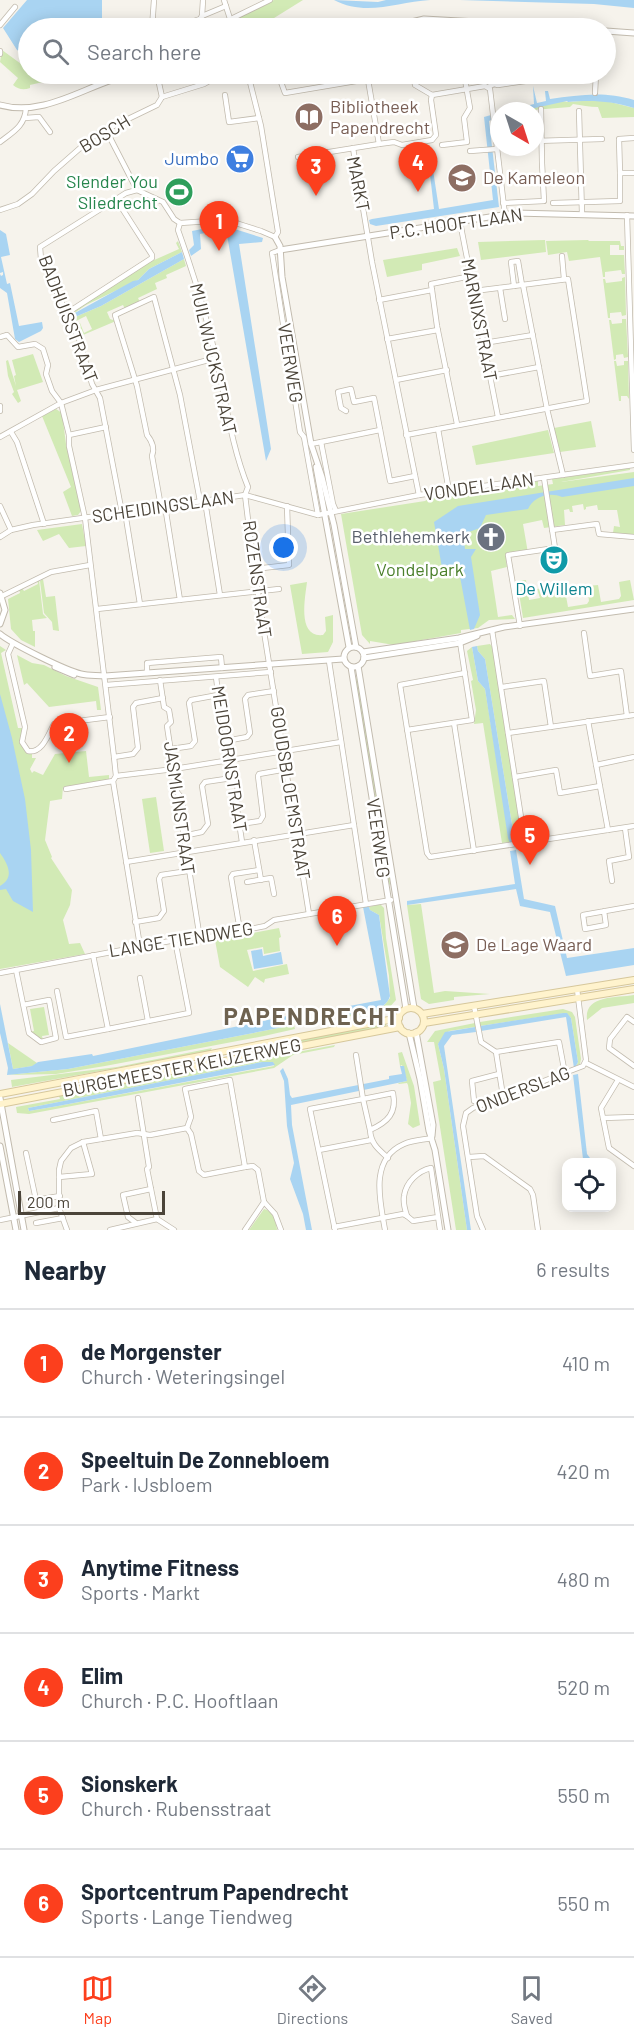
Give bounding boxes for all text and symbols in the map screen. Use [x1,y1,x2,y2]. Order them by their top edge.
search box [18,18,616,84]
icon: search [39,35,72,68]
text: Search here [87,38,201,64]
place label: Bibliotheek Papendrecht [330,95,430,138]
library icon: Bibliotheek Papendrecht [293,101,325,133]
north arrow [490,102,544,156]
street label: BOSCH [75,109,134,157]
pin: 4 [398,142,438,192]
supermarket icon: Jumbo [224,143,256,175]
pin: 3 [296,146,336,196]
place label: Jumbo [165,147,219,169]
street label: MARKT [343,154,375,213]
school or university icon: De Kameleon [446,162,478,194]
place label: De Kameleon [483,166,585,188]
place label: Slender You Sliedrecht [66,170,158,213]
sports icon: Slender You Sliedrecht [163,176,195,208]
pin: 1 [200,202,238,251]
street label: P.C. HOOFTLAAN [388,203,524,243]
street label: BADHUISSTRAAT [35,252,103,385]
street label: MARNIXSTRAAT [457,256,503,383]
street label: MUILWIJCKSTRAAT [186,281,242,437]
street label: VEERWEG [274,321,308,404]
street label: VONDELLAAN [423,467,535,505]
street label: SCHEIDINGSLAAN [90,485,235,527]
street label: ROZENSTRAAT [239,519,277,639]
church icon: Bethlehemkerk [475,521,507,553]
place label: Bethlehemkerk [351,525,470,547]
your location [269,533,298,562]
theatre icon: De Willem [538,544,570,576]
park label: Vondelpark [376,558,464,580]
place label: De Willem [515,577,593,599]
street label: MEIDOORNSTRAAT [208,684,252,834]
street label: GOUDSBLOEMSTRAAT [266,705,316,881]
pin: 2 [50,714,88,763]
street label: JASMIJNSTRAAT [160,740,200,876]
street label: VEERWEG [362,796,395,879]
pin: 5 [510,816,550,865]
pin: 6 [318,896,356,946]
street label: LANGE TIENDWEG [107,917,254,961]
school or university icon: De Lage Waard [439,929,471,961]
place label: De Lage Waard [476,933,592,955]
district label: PAPENDRECHT [223,1001,401,1030]
street label: BURGEMEESTER KEIJZERWEG [61,1033,303,1101]
street label: ONDERSLAG [472,1061,573,1117]
map controls [562,1158,616,1212]
button: locate [562,1158,616,1212]
scale bar [18,1188,165,1216]
text: 200 m [27,1192,70,1211]
text: Nearby [24,1254,106,1285]
text: 6 results [536,1257,610,1281]
text: de Morgenster [81,1338,222,1364]
text: 1 [40,1351,47,1375]
text: 410 m [562,1351,610,1375]
text: Church · Weteringsingel [81,1364,285,1388]
text: Speeltuin De Zonnebloem [81,1446,329,1472]
text: 2 [38,1459,49,1483]
text: 420 m [556,1459,610,1483]
text: Park · IJsbloem [81,1472,212,1496]
text: Anytime Fitness [81,1554,239,1580]
text: 3 [38,1567,49,1591]
text: 480 m [557,1567,610,1591]
text: Sports · Markt [81,1580,200,1604]
text: Elim [81,1662,123,1688]
text: 4 [37,1675,50,1699]
text: 520 m [557,1675,610,1699]
text: Church · P.C. Hooftlaan [81,1688,278,1712]
text: Sionskerk [81,1770,178,1796]
text: 5 [38,1783,49,1807]
text: 550 m [558,1783,610,1807]
text: Church · Rubensstraat [81,1796,271,1820]
text: Sportcentrum Papendrecht [81,1878,349,1904]
text: 6 [38,1891,49,1915]
text: 550 m [558,1891,610,1915]
text: Sports · Lange Tiendweg [81,1904,293,1928]
tab: Map [81,1972,114,2027]
tab: Directions [277,1972,348,2027]
tab: Saved [511,1972,553,2027]

